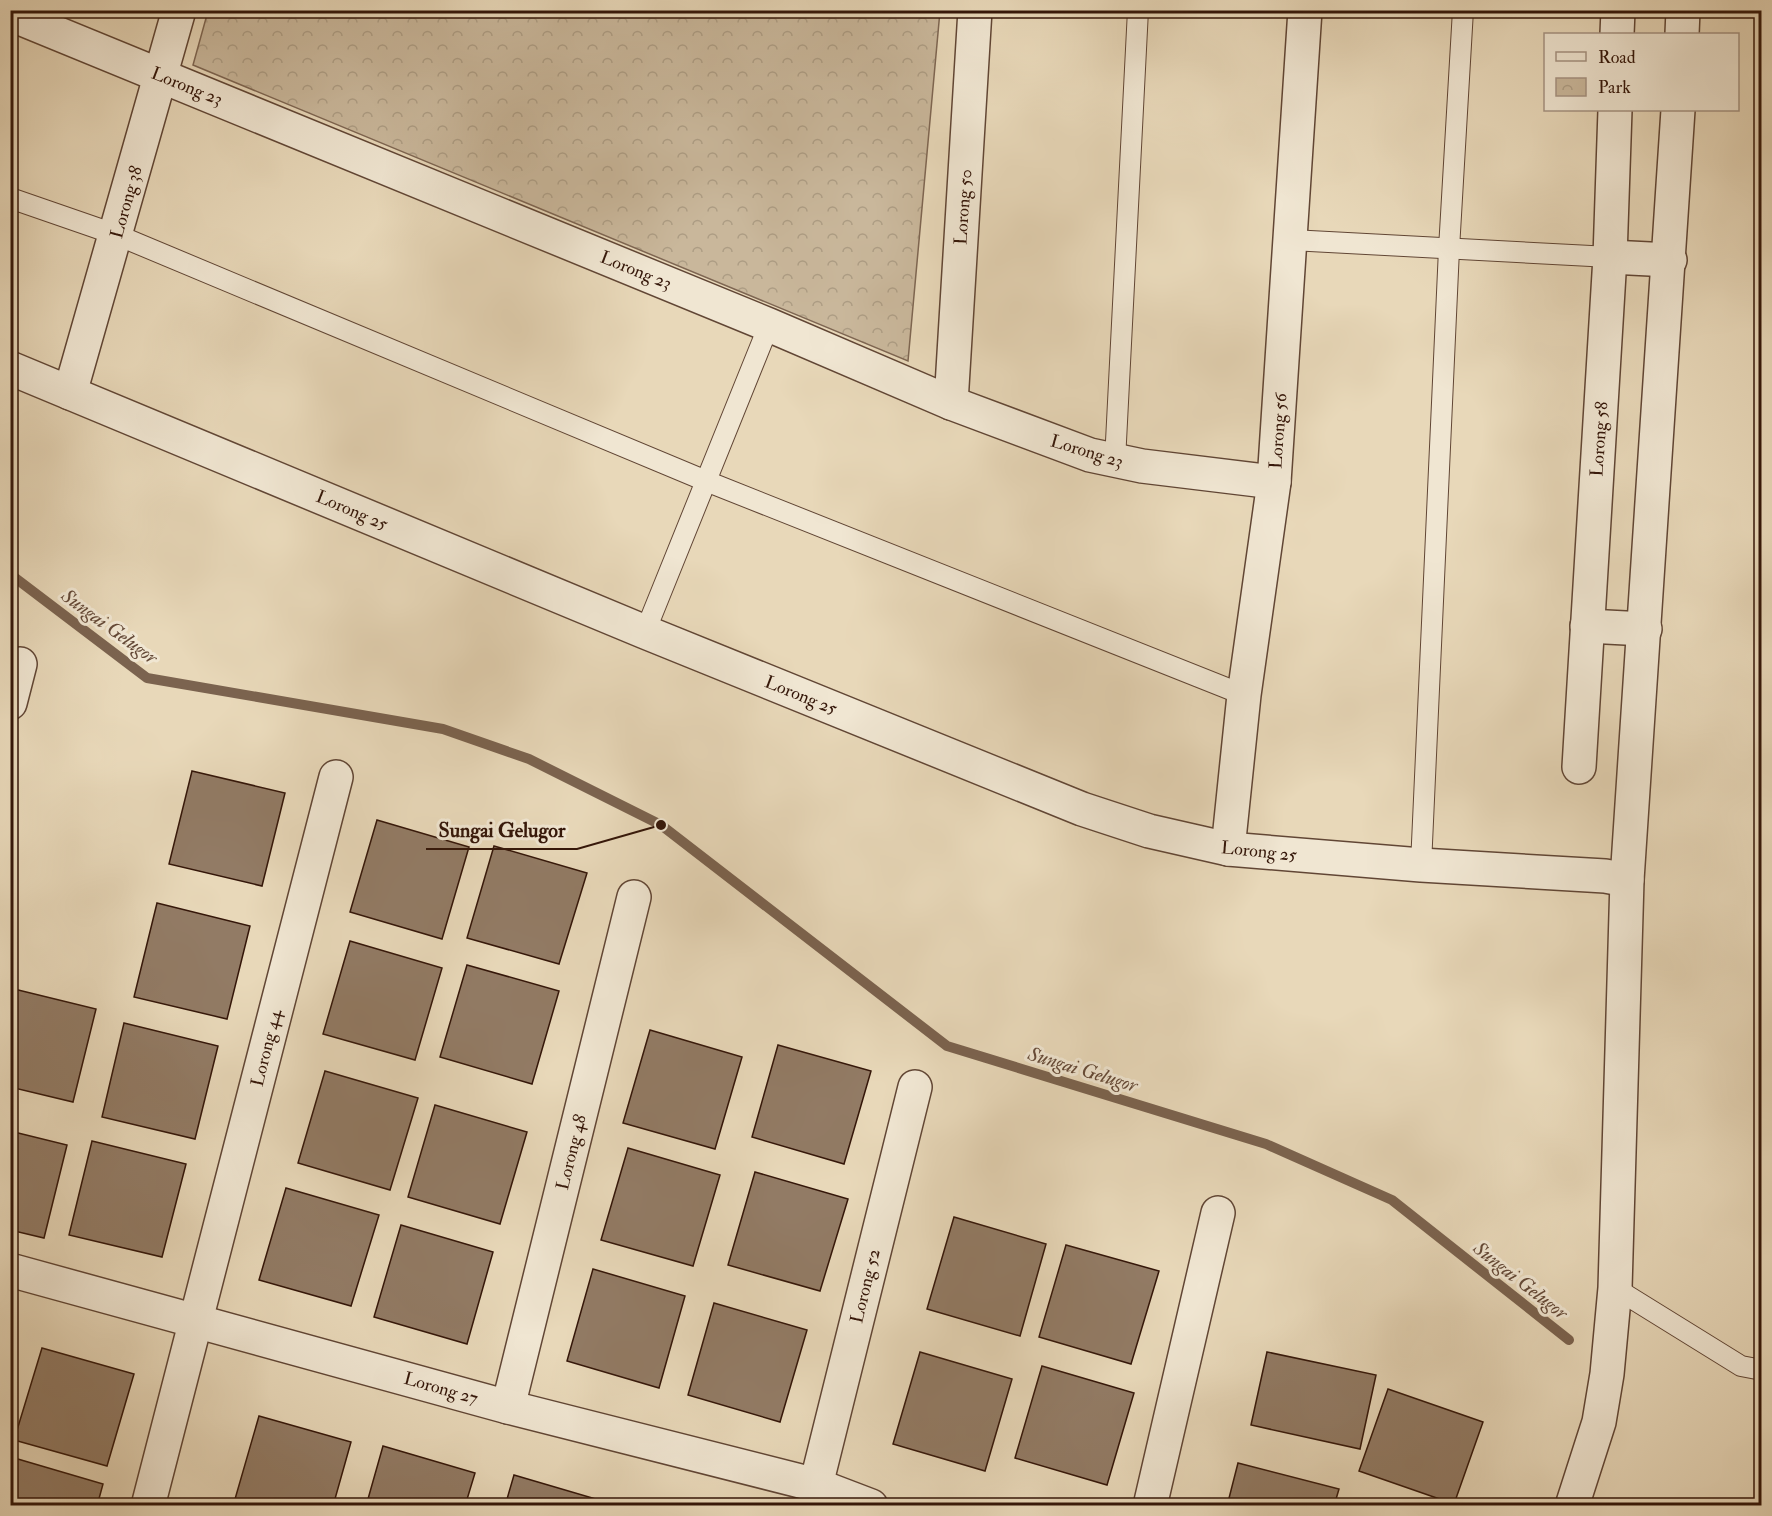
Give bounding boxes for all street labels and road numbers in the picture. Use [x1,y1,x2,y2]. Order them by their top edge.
street label: Lorong 23 [148,62,226,111]
street label: Lorong 38 [105,163,148,241]
street label: Lorong 50 [949,168,978,246]
street label: Lorong 23 [597,246,675,295]
street label: Lorong 56 [1264,391,1293,470]
street label: Lorong 58 [1585,401,1614,477]
street label: Lorong 23 [1048,430,1126,473]
street label: Lorong 25 [312,485,391,536]
street label: Lorong 25 [761,671,840,720]
street label: Lorong 25 [1220,836,1298,867]
street label: Lorong 44 [246,1006,287,1089]
street label: Lorong 48 [551,1112,592,1192]
street label: Lorong 52 [845,1246,886,1326]
street label: Lorong 27 [401,1367,481,1410]

